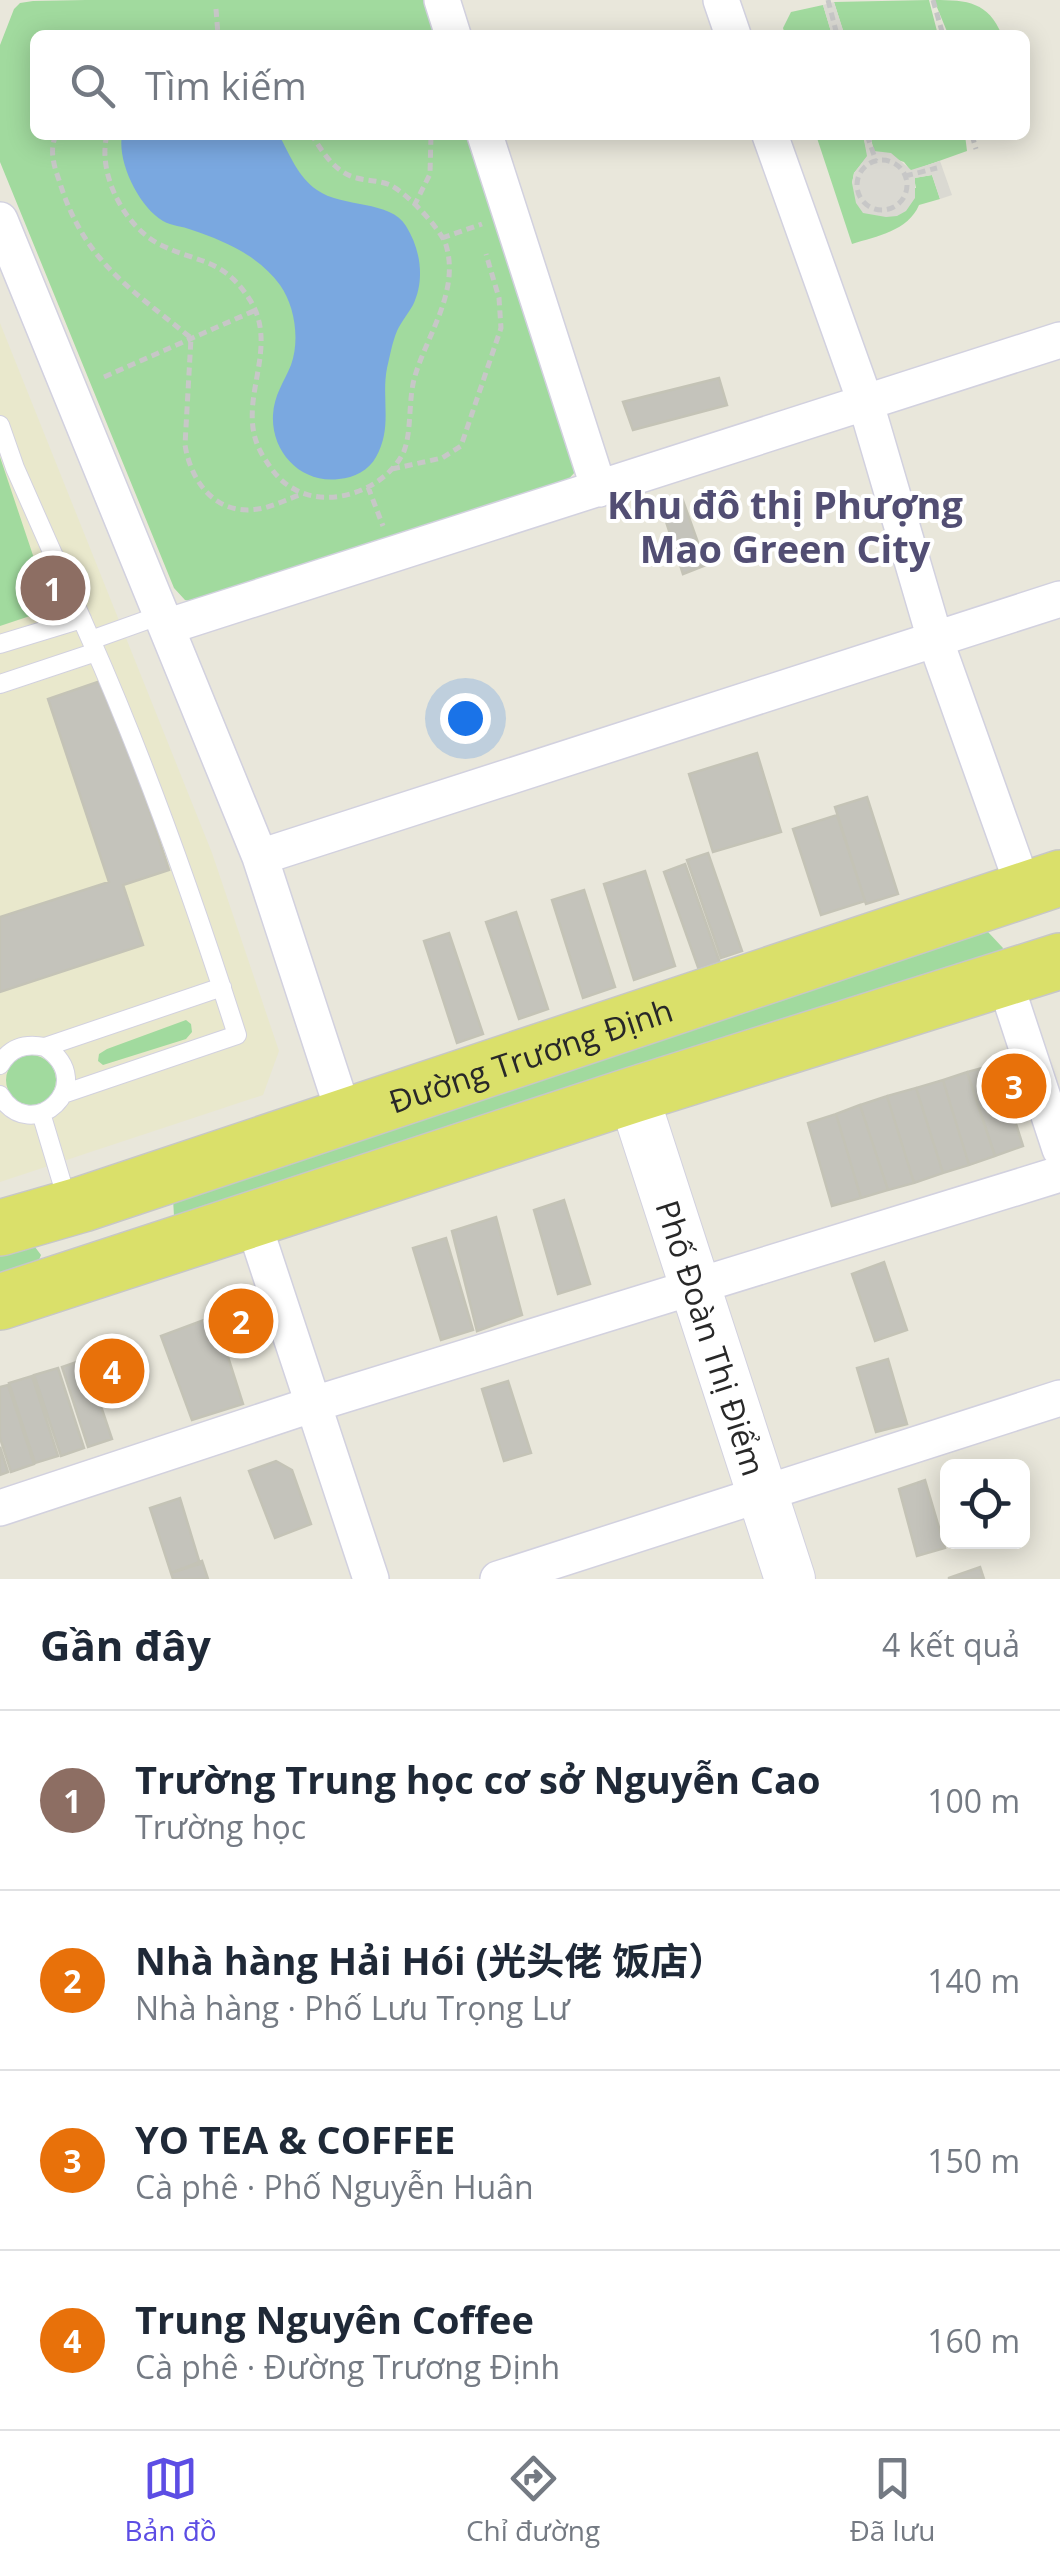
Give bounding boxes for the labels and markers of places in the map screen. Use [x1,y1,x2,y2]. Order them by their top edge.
pin: 1 [20,550,86,626]
pin: 3 [982,1048,1046,1124]
pin: 2 [208,1284,274,1358]
pin: 4 [80,1334,144,1408]

